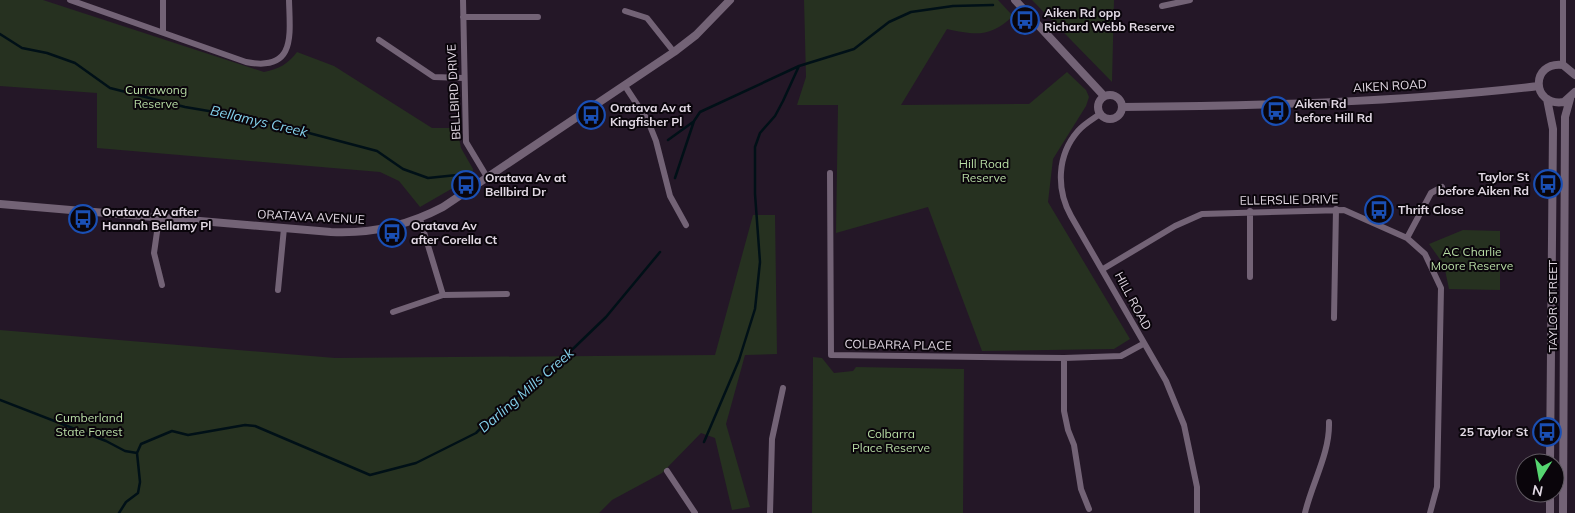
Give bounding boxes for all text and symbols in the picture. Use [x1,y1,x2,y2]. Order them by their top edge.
bus stop icon: Aiken Rd opp Richard Webb Reserve [1010,5,1040,35]
place label: Aiken Rd opp Richard Webb Reserve [1044,5,1175,34]
street label: BELLBIRD DRIVE [444,44,463,140]
street label: AIKEN ROAD [1353,76,1427,95]
park label: Currawong Reserve [125,82,187,111]
bus stop icon: Aiken Rd before Hill Rd [1261,96,1291,126]
place label: Aiken Rd before Hill Rd [1295,96,1373,125]
bus stop icon: Oratava Av at Kingfisher Pl [576,100,606,130]
place label: Oratava Av at Kingfisher Pl [610,100,692,129]
water label: Bellamys Creek [209,101,310,141]
park label: Hill Road Reserve [959,156,1009,185]
place label: Taylor St before Aiken Rd [1438,169,1529,198]
bus stop icon: Taylor St before Aiken Rd [1533,169,1563,199]
bus stop icon: Oratava Av at Bellbird Dr [451,170,481,200]
place label: Oratava Av at Bellbird Dr [485,170,567,199]
street label: ELLERSLIE DRIVE [1240,191,1338,208]
bus stop icon: Thrift Close [1364,195,1394,225]
place label: Thrift Close [1398,202,1464,217]
bus stop icon: Oratava Av after Hannah Bellamy Pl [68,204,98,234]
place label: Oratava Av after Hannah Bellamy Pl [102,204,211,233]
street label: ORATAVA AVENUE [257,206,365,227]
bus stop icon: Oratava Av after Corella Ct [377,218,407,248]
place label: Oratava Av after Corella Ct [411,218,498,247]
park label: AC Charlie Moore Reserve [1431,244,1513,273]
street label: TAYLOR STREET [1545,259,1560,352]
street label: HILL ROAD [1112,269,1155,332]
street label: COLBARRA PLACE [844,336,952,353]
water label: Darling Mills Creek [475,343,578,436]
park label: Cumberland State Forest [55,410,123,439]
bus stop icon: 25 Taylor St [1532,417,1562,447]
place label: 25 Taylor St [1459,424,1528,439]
park label: Colbarra Place Reserve [852,426,930,455]
north arrow [1515,453,1565,503]
text: N [1531,481,1544,501]

